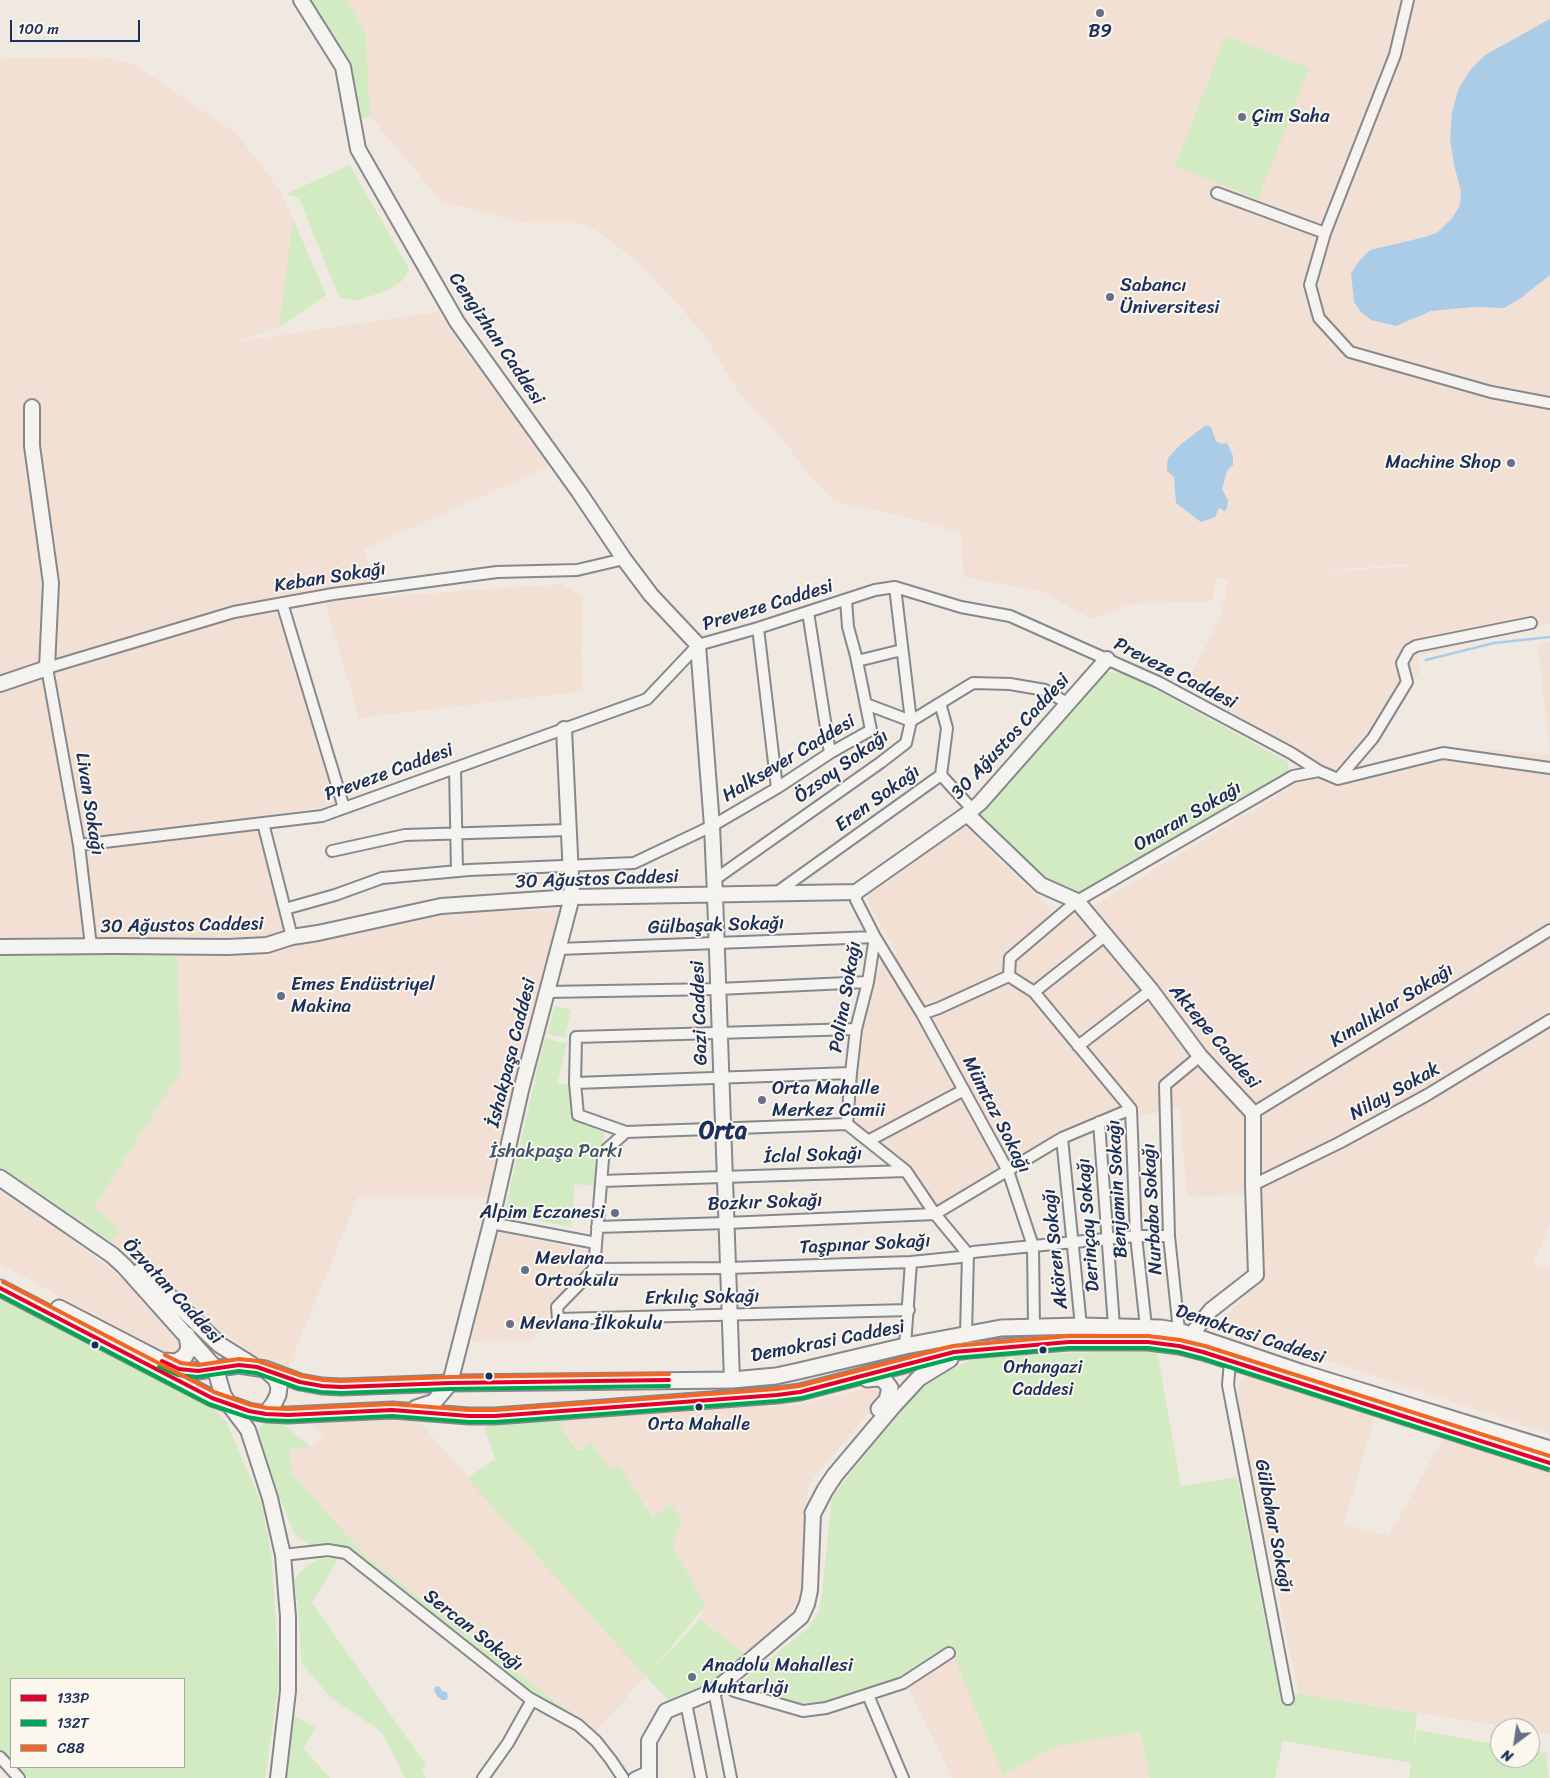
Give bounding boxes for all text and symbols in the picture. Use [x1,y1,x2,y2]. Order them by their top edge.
marker: B9 [1094,7,1106,19]
scale bar [12,10,142,42]
text: 100 m [18,16,59,42]
place label: B9 [1088,21,1112,43]
place label: Çim Saha [1252,106,1330,128]
marker: Çim Saha [1236,111,1248,123]
street label: Cengizhan Caddesi [443,269,549,409]
place label: Sabancı Üniversitesi [1120,275,1220,319]
marker: Sabancı Üniversitesi [1104,291,1116,303]
place label: Machine Shop [1385,452,1501,474]
marker: Machine Shop [1505,457,1517,469]
street label: Keban Sokağı [273,558,387,598]
street label: Preveze Caddesi [700,575,836,637]
street label: Preveze Caddesi [1110,633,1240,715]
street label: 30 Ağustos Caddesi [947,670,1075,804]
street label: Halksever Caddesi [718,710,860,808]
street label: Özsoy Sokağı [791,725,893,809]
street label: Preveze Caddesi [322,739,456,807]
street label: Livan Sokağı [70,751,108,857]
street label: Eren Sokağı [831,761,925,837]
street label: Onaran Sokağı [1130,777,1246,857]
street label: 30 Ağustos Caddesi [515,866,679,894]
street label: Gülbaşak Sokağı [647,912,785,940]
street label: 30 Ağustos Caddesi [100,913,264,939]
street label: Polina Sokağı [825,940,867,1054]
street label: Kınalıklar Sokağı [1326,959,1458,1053]
street label: Gazi Caddesi [687,960,713,1066]
place label: Emes Endüstriyel Makina [291,974,435,1018]
street label: İshakpaşa Caddesi [482,976,542,1130]
street label: Aktepe Caddesi [1164,980,1264,1094]
marker: Emes Endüstriyel Makina [275,990,287,1002]
street label: Mümtaz Sokağı [957,1053,1035,1177]
street label: Nilay Sokak [1346,1058,1444,1126]
place label: Orta Mahalle Merkez Camii [772,1078,885,1122]
marker: Orta Mahalle Merkez Camii [756,1094,768,1106]
district label: Orta [699,1118,747,1146]
street label: Benjamin Sokağı [1103,1119,1133,1259]
park label: İshakpaşa Parkı [490,1141,622,1163]
street label: İclal Sokağı [763,1143,863,1169]
street label: Nurbaba Sokağı [1138,1143,1168,1275]
street label: Derinçay Sokağı [1073,1157,1105,1293]
street label: Akören Sokağı [1038,1188,1074,1310]
street label: Bozkır Sokağı [707,1190,823,1216]
place label: Alpim Eczanesi [480,1202,605,1224]
marker: Alpim Eczanesi [609,1207,621,1219]
street label: Taşpınar Sokağı [799,1230,931,1260]
street label: Özvatan Caddesi [117,1234,227,1350]
place label: Mevlana Ortaokulu [535,1248,618,1292]
marker: Mevlana Ortaokulu [519,1264,531,1276]
street label: Erkılıç Sokağı [644,1286,760,1310]
street label: Demokrasi Caddesi [1172,1300,1328,1370]
place label: Mevlana İlkokulu [520,1313,662,1335]
street label: Demokrasi Caddesi [749,1316,907,1368]
marker: Mevlana İlkokulu [504,1318,516,1330]
unlabelled marker [90,1340,100,1350]
marker: Orhangazi Caddesi [1038,1345,1048,1355]
place label: Orhangazi Caddesi [1004,1357,1082,1400]
unlabelled marker [484,1371,494,1381]
marker: Orta Mahalle [694,1402,704,1412]
place label: Orta Mahalle [648,1414,750,1436]
street label: Gülbahar Sokağı [1249,1457,1297,1595]
street label: Sercan Sokağı [419,1585,527,1677]
place label: Anadolu Mahallesi Muhtarlığı [702,1655,853,1699]
marker: Anadolu Mahallesi Muhtarlığı [686,1671,698,1683]
legend [10,1678,185,1768]
text: 133P [57,1685,89,1711]
text: 132T [57,1710,89,1736]
north arrow [1490,1718,1540,1768]
text: C88 [57,1735,84,1761]
text: N [1497,1742,1518,1769]

